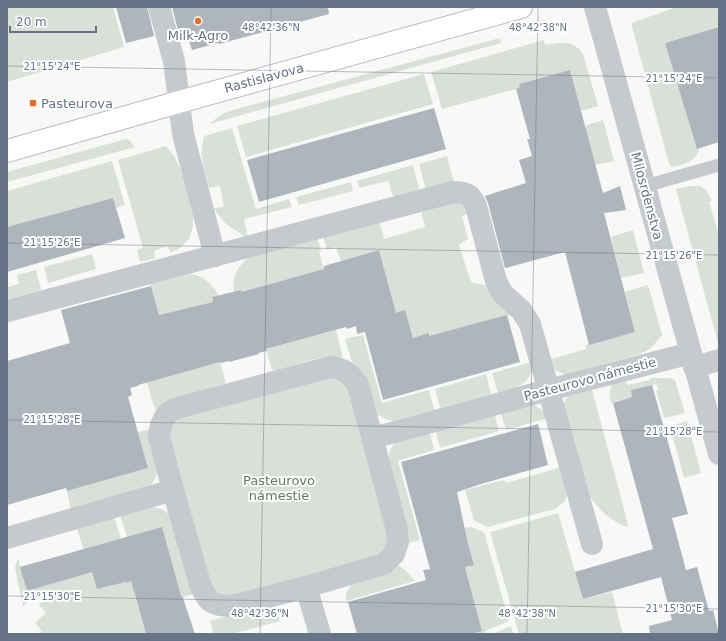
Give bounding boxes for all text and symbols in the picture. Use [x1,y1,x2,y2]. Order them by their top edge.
scale bar [10,8,96,34]
text: 20 m [16,15,47,29]
marker: Milk-Agro [193,16,203,26]
text: 48°42'36"N [242,22,300,33]
text: 48°42'38"N [509,22,567,33]
place label: Milk-Agro [168,28,228,43]
street label: Rastislavova [223,60,305,96]
text: 21°15'24"E [24,61,80,72]
text: 21°15'24"E [646,73,702,84]
place label: Pasteurova [41,96,113,111]
marker: Pasteurova [28,98,38,108]
street label: Milosrdenstva [628,150,666,242]
text: 21°15'26"E [24,237,80,248]
text: 21°15'26"E [646,250,702,261]
street label: Pasteurovo námestie [522,354,658,404]
text: 21°15'28"E [24,414,80,425]
text: 21°15'28"E [646,426,702,437]
park label: Pasteurovo námestie [243,473,315,503]
text: 21°15'30"E [24,591,80,602]
text: 21°15'30"E [646,603,702,614]
text: 48°42'36"N [231,608,289,619]
text: 48°42'38"N [498,608,556,619]

